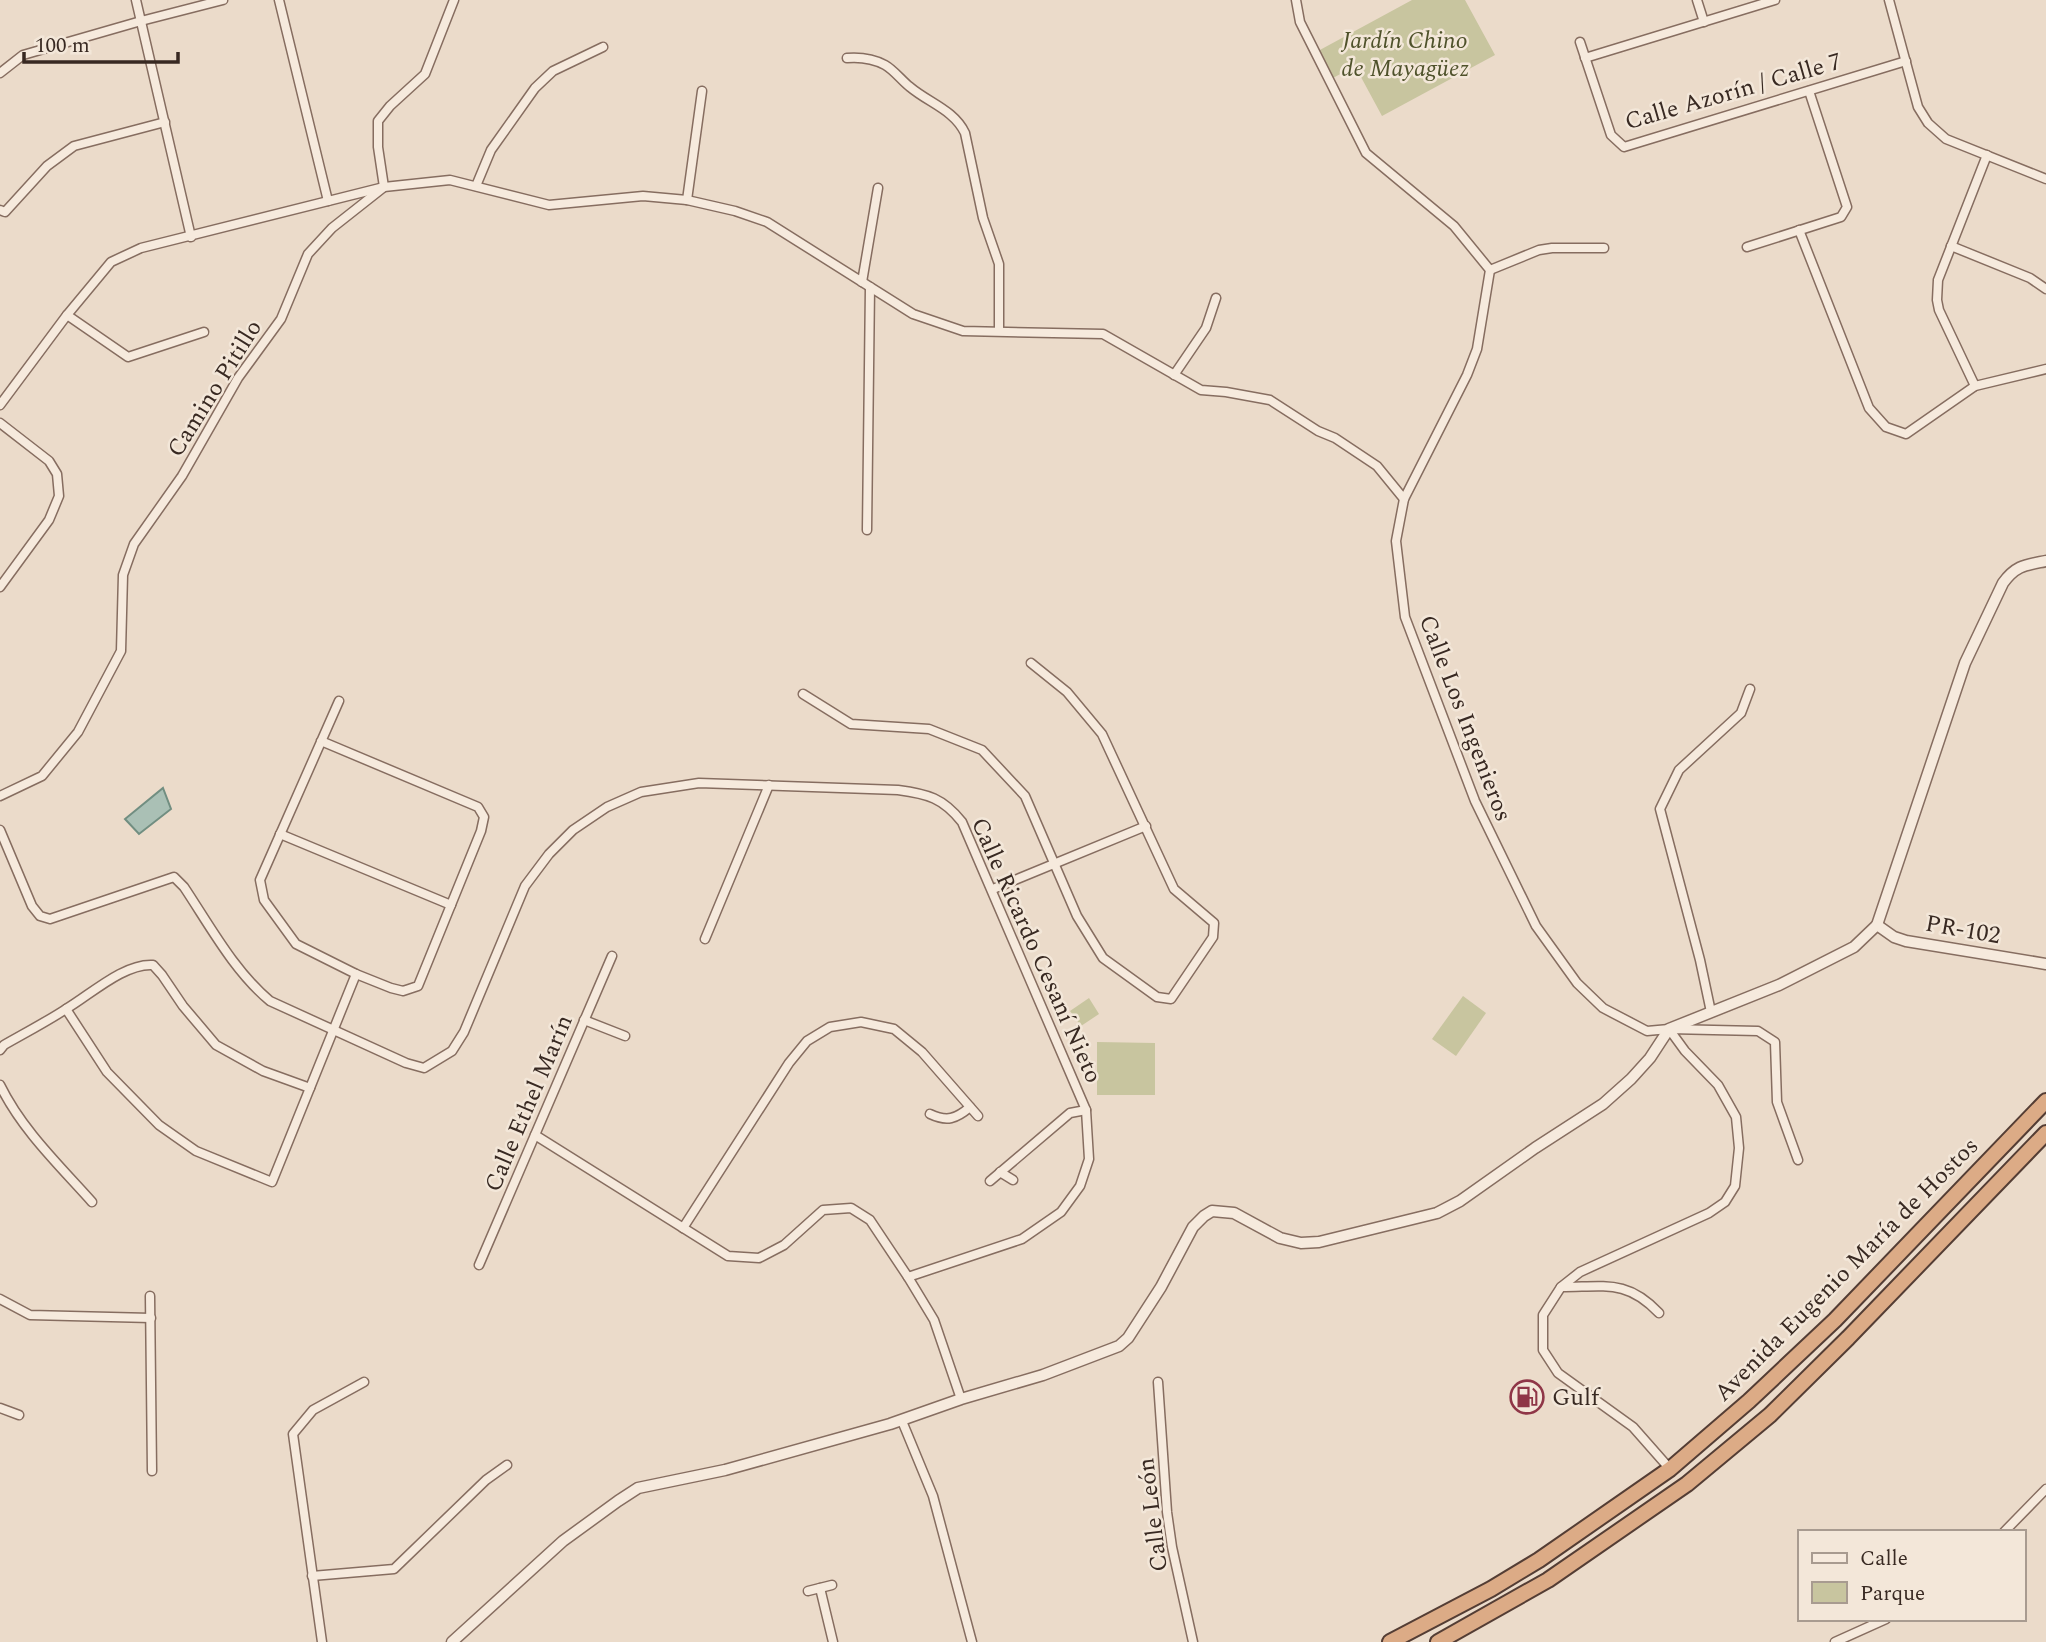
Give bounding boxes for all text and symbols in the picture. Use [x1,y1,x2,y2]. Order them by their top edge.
scale bar [24,21,178,65]
park label: Jardín Chino de Mayagüez [1340,23,1469,87]
text: 100 m [35,30,90,62]
street label: Calle Azorín / Calle 7 [1620,44,1846,140]
street label: Camino Pitillo [158,313,271,464]
street label: Calle Los Ingenieros [1409,610,1521,827]
street label: Calle Ricardo Cesaní Nieto [961,812,1111,1089]
street label: PR-102 [1922,906,2003,954]
street label: Calle Ethel Marín [475,1009,582,1198]
street label: Avenida Eugenio María de Hostos [1706,1129,1987,1410]
fuel station icon: Gulf [1508,1378,1546,1416]
place label: Gulf [1552,1380,1601,1416]
street label: Calle León [1128,1456,1178,1574]
legend [1798,1530,2025,1621]
text: Calle [1860,1543,1908,1575]
text: Parque [1860,1578,1925,1610]

